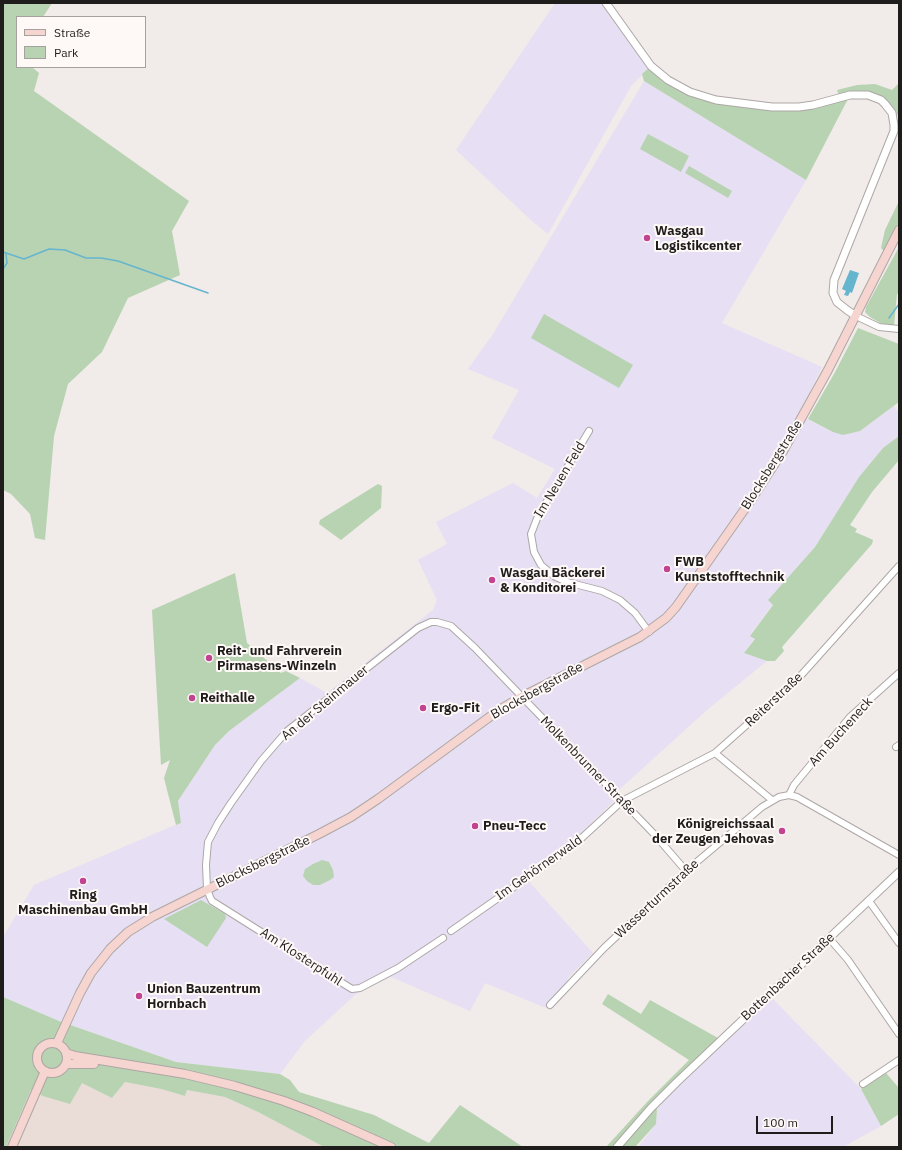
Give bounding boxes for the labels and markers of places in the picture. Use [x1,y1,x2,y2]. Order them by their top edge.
place label: Wasgau Logistikcenter [655,223,741,254]
marker: Wasgau Logistikcenter [642,233,652,243]
place label: FWB Kunststofftechnik [675,554,784,585]
marker: FWB Kunststofftechnik [662,564,672,574]
place label: Wasgau Bäckerei & Konditorei [500,565,605,596]
marker: Wasgau Bäckerei & Konditorei [487,575,497,585]
place label: Reit- und Fahrverein Pirmasens-Winzeln [217,643,342,674]
marker: Reit- und Fahrverein Pirmasens-Winzeln [204,653,214,663]
place label: Reithalle [200,690,255,706]
marker: Reithalle [187,693,197,703]
place label: Ergo-Fit [431,700,480,716]
marker: Ergo-Fit [418,703,428,713]
place label: Königreichssaal der Zeugen Jehovas [652,816,774,847]
place label: Pneu-Tecc [483,818,546,834]
marker: Pneu-Tecc [470,821,480,831]
marker: Königreichssaal der Zeugen Jehovas [777,826,787,836]
marker: Ring Maschinenbau GmbH [78,876,88,886]
place label: Ring Maschinenbau GmbH [18,887,148,918]
place label: Union Bauzentrum Hornbach [147,981,261,1012]
marker: Union Bauzentrum Hornbach [134,991,144,1001]

